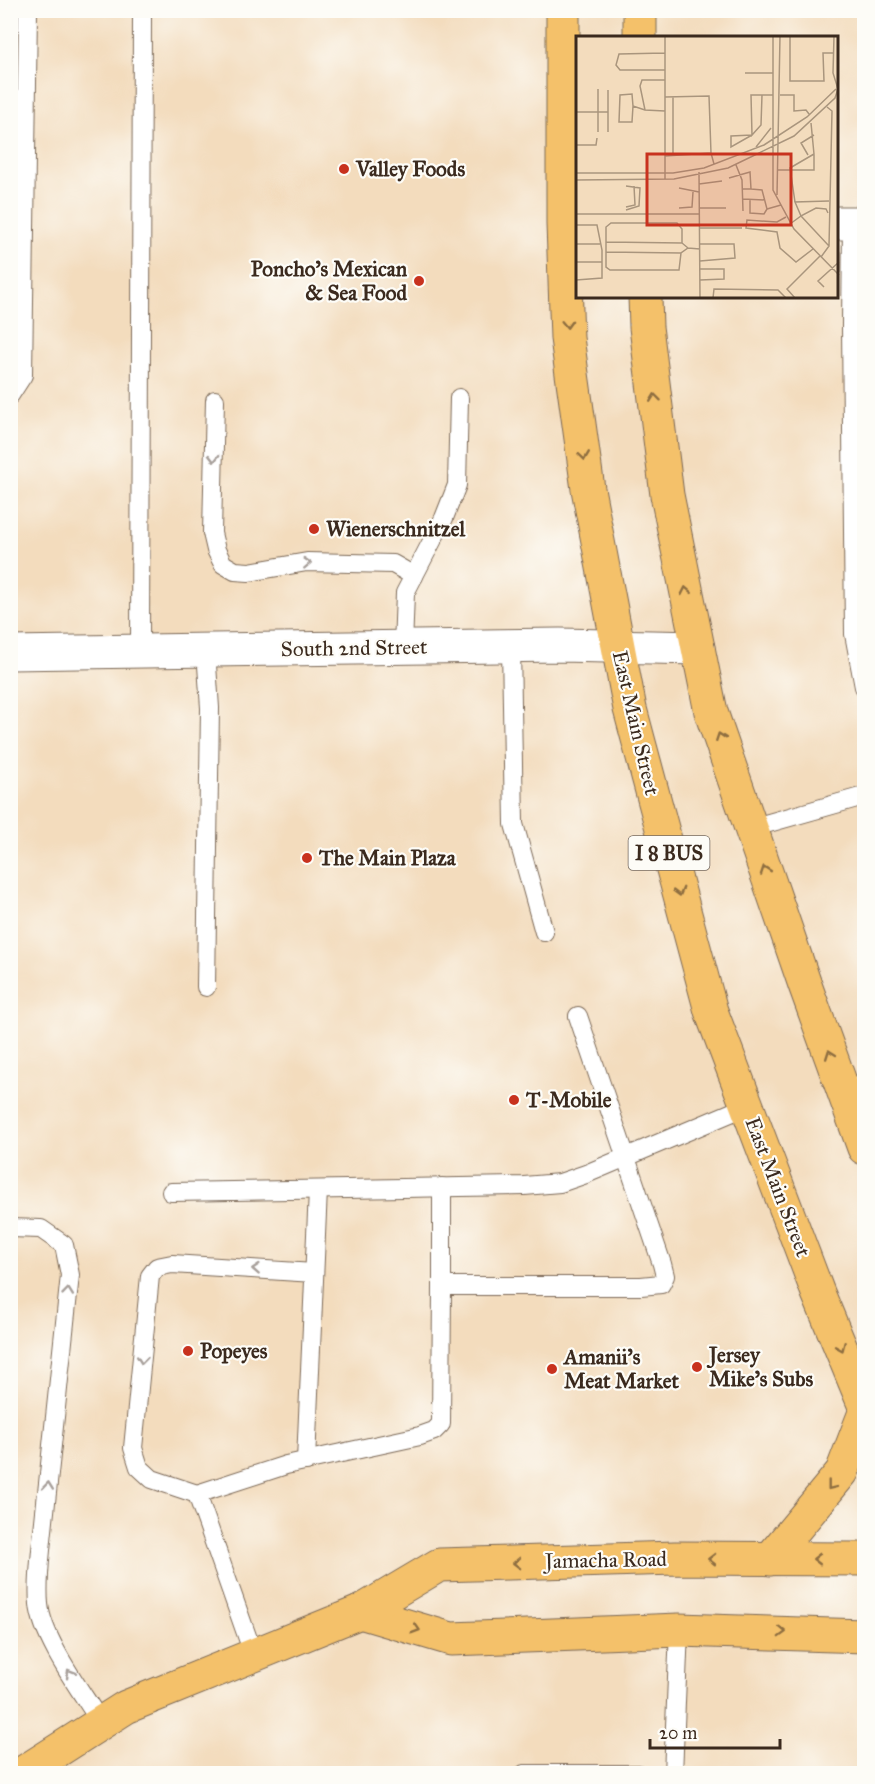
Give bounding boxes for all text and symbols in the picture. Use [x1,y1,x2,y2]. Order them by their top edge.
inset map [576,36,839,298]
place label: Valley Foods [355,156,465,182]
marker: Valley Foods [337,162,351,176]
place label: Poncho's Mexican & Sea Food [251,256,408,306]
marker: Poncho's Mexican & Sea Food [412,274,426,288]
one-way arrow [561,320,573,329]
one-way arrow [649,394,661,403]
one-way arrow [577,451,589,460]
one-way arrow [207,454,220,463]
place label: Wienerschnitzel [326,516,466,542]
marker: Wienerschnitzel [307,522,321,536]
one-way arrow [303,556,312,569]
one-way arrow [680,586,693,596]
street label: South 2nd Street [280,634,428,662]
street label: East Main Street [607,648,665,799]
one-way arrow [714,732,727,743]
road number: I 8 BUS [628,836,710,870]
place label: The Main Plaza [318,845,457,871]
marker: The Main Plaza [300,851,314,865]
one-way arrow [760,865,773,876]
one-way arrow [672,887,685,897]
one-way arrow [825,1049,838,1060]
place label: T-Mobile [525,1087,612,1113]
marker: T-Mobile [507,1093,521,1107]
street label: East Main Street [739,1113,817,1261]
one-way arrow [251,1263,260,1276]
one-way arrow [61,1288,74,1297]
place label: Popeyes [200,1338,268,1364]
one-way arrow [834,1341,846,1352]
place label: Jersey Mike's Subs [706,1342,813,1392]
marker: Popeyes [181,1344,195,1358]
place label: Amanii’s Meat Market [562,1344,680,1394]
one-way arrow [136,1355,149,1364]
marker: Jersey Mike's Subs [690,1360,704,1374]
marker: Amanii’s Meat Market [545,1362,559,1376]
one-way arrow [828,1480,839,1491]
one-way arrow [41,1481,54,1491]
street label: Jamacha Road [543,1546,668,1574]
one-way arrow [707,1553,716,1566]
one-way arrow [813,1553,822,1565]
one-way arrow [512,1556,521,1569]
one-way arrow [410,1622,421,1634]
one-way arrow [778,1626,787,1639]
one-way arrow [66,1669,78,1679]
scale bar [650,1712,780,1750]
text: 20 m [659,1722,697,1744]

